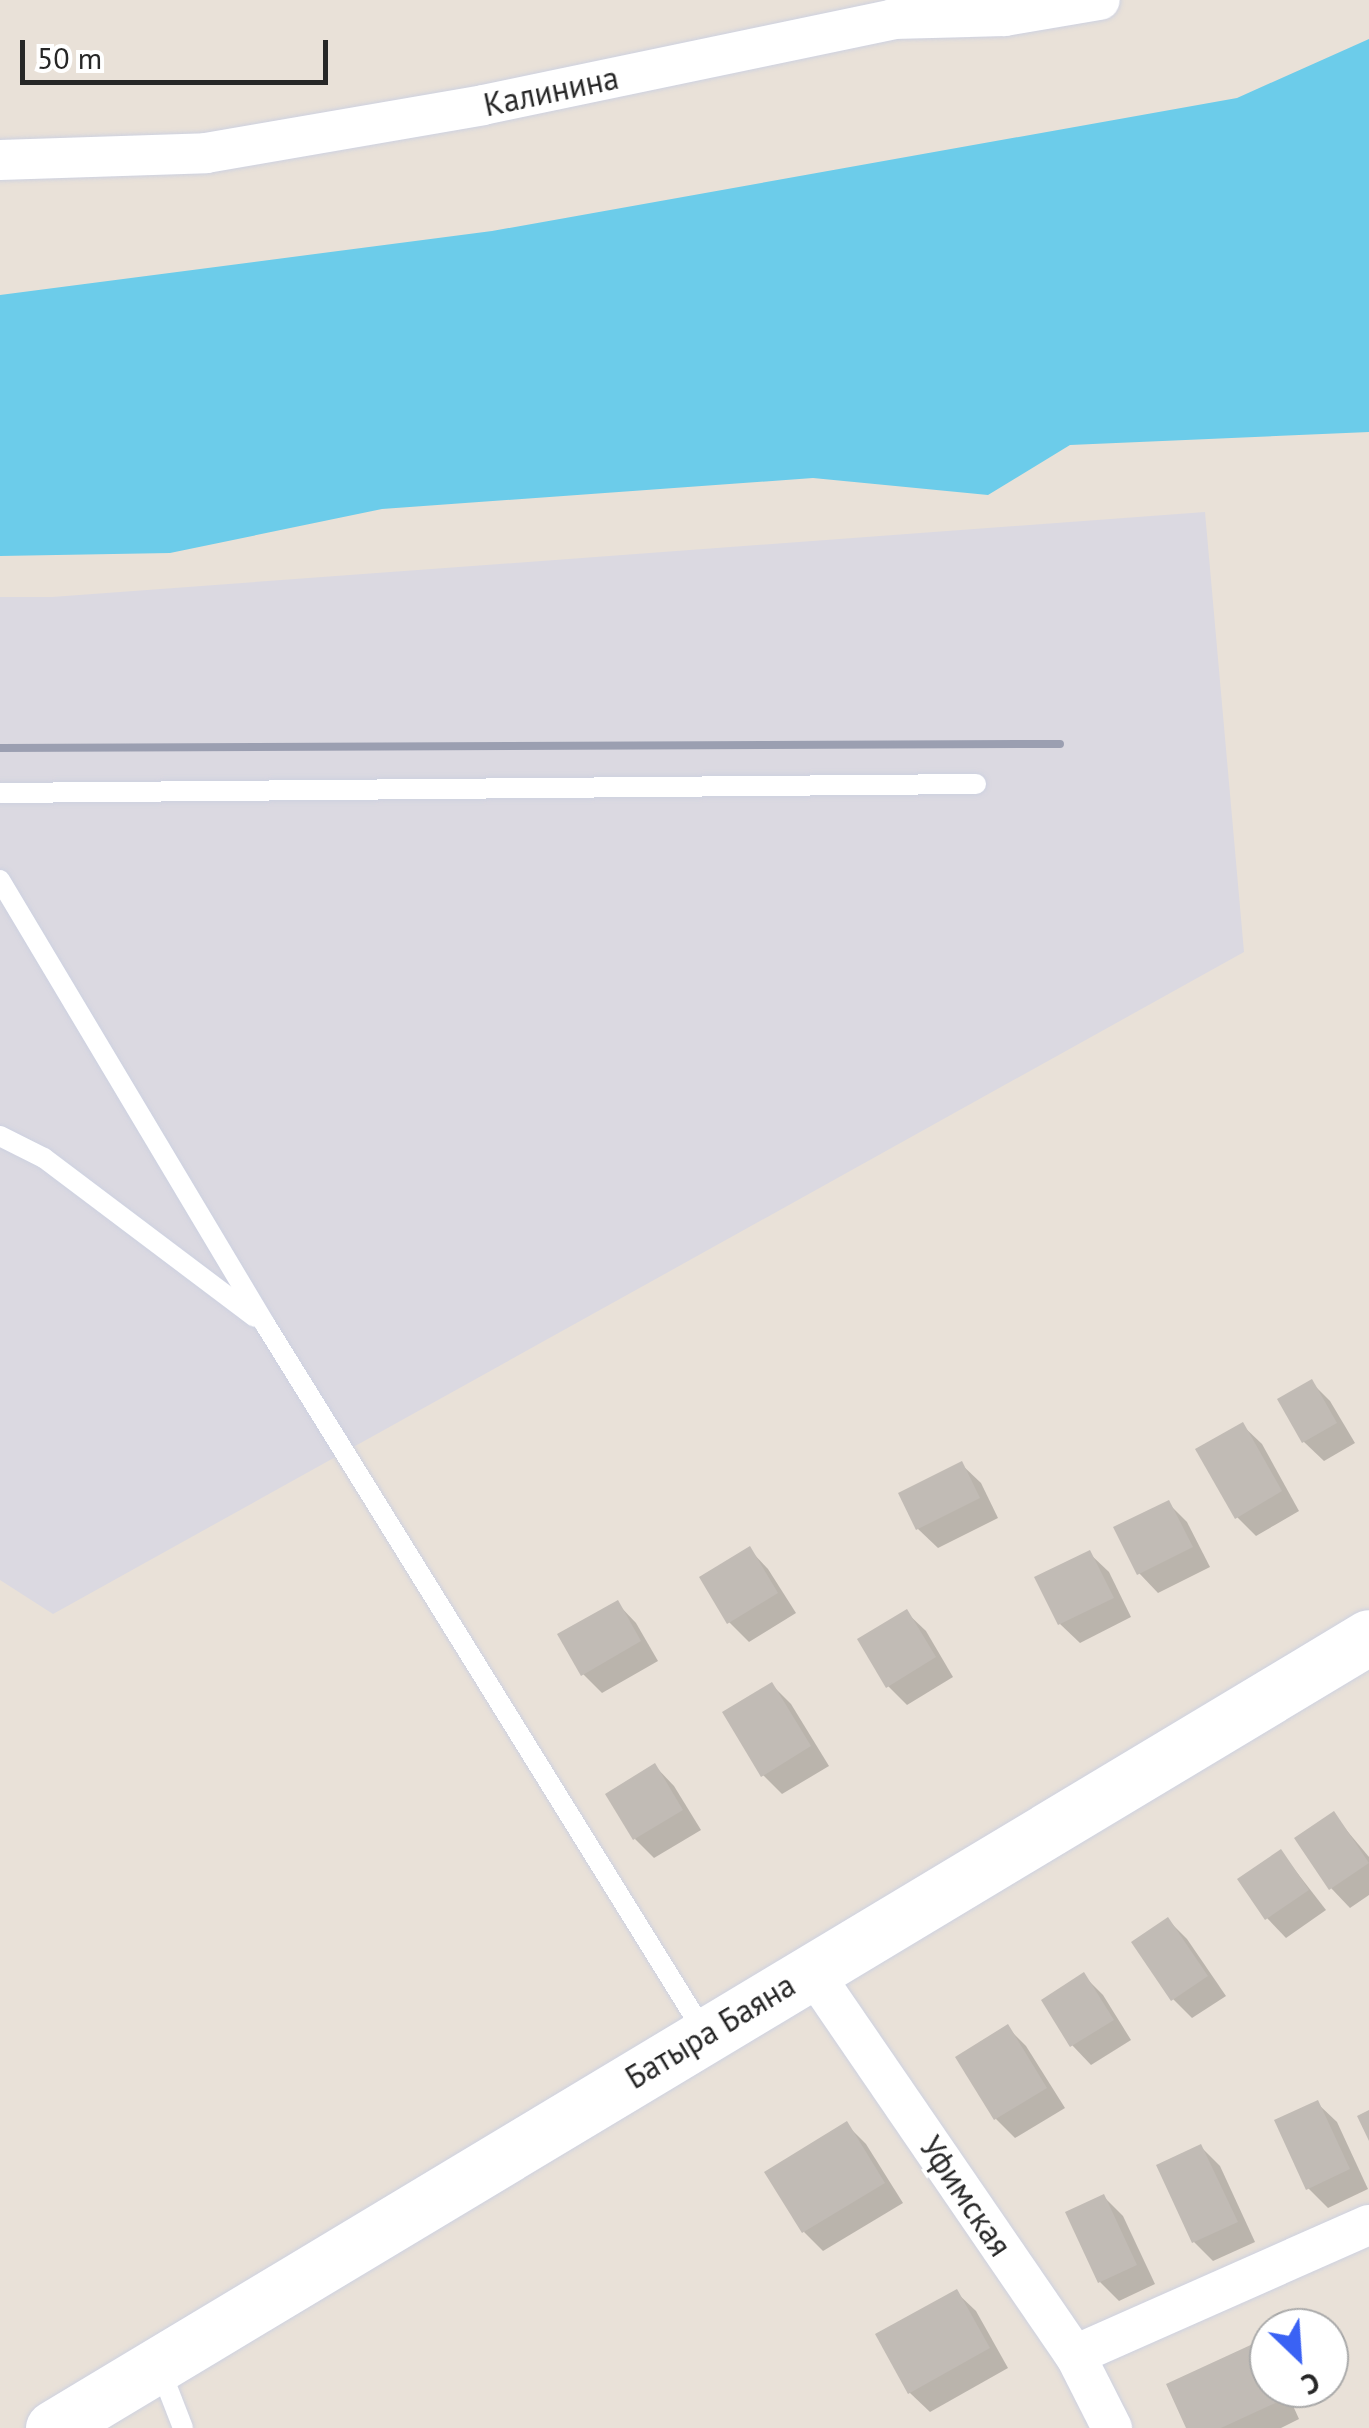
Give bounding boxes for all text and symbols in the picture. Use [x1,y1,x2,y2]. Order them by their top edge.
scale bar [25,20,332,82]
text: 50 m [37,38,102,77]
street label: Калинина [480,58,622,124]
street label: Батыра Баяна [618,1965,802,2097]
street label: Уфимская [912,2129,1020,2263]
north arrow [1249,2308,1349,2408]
text: С [1296,2364,1326,2404]

